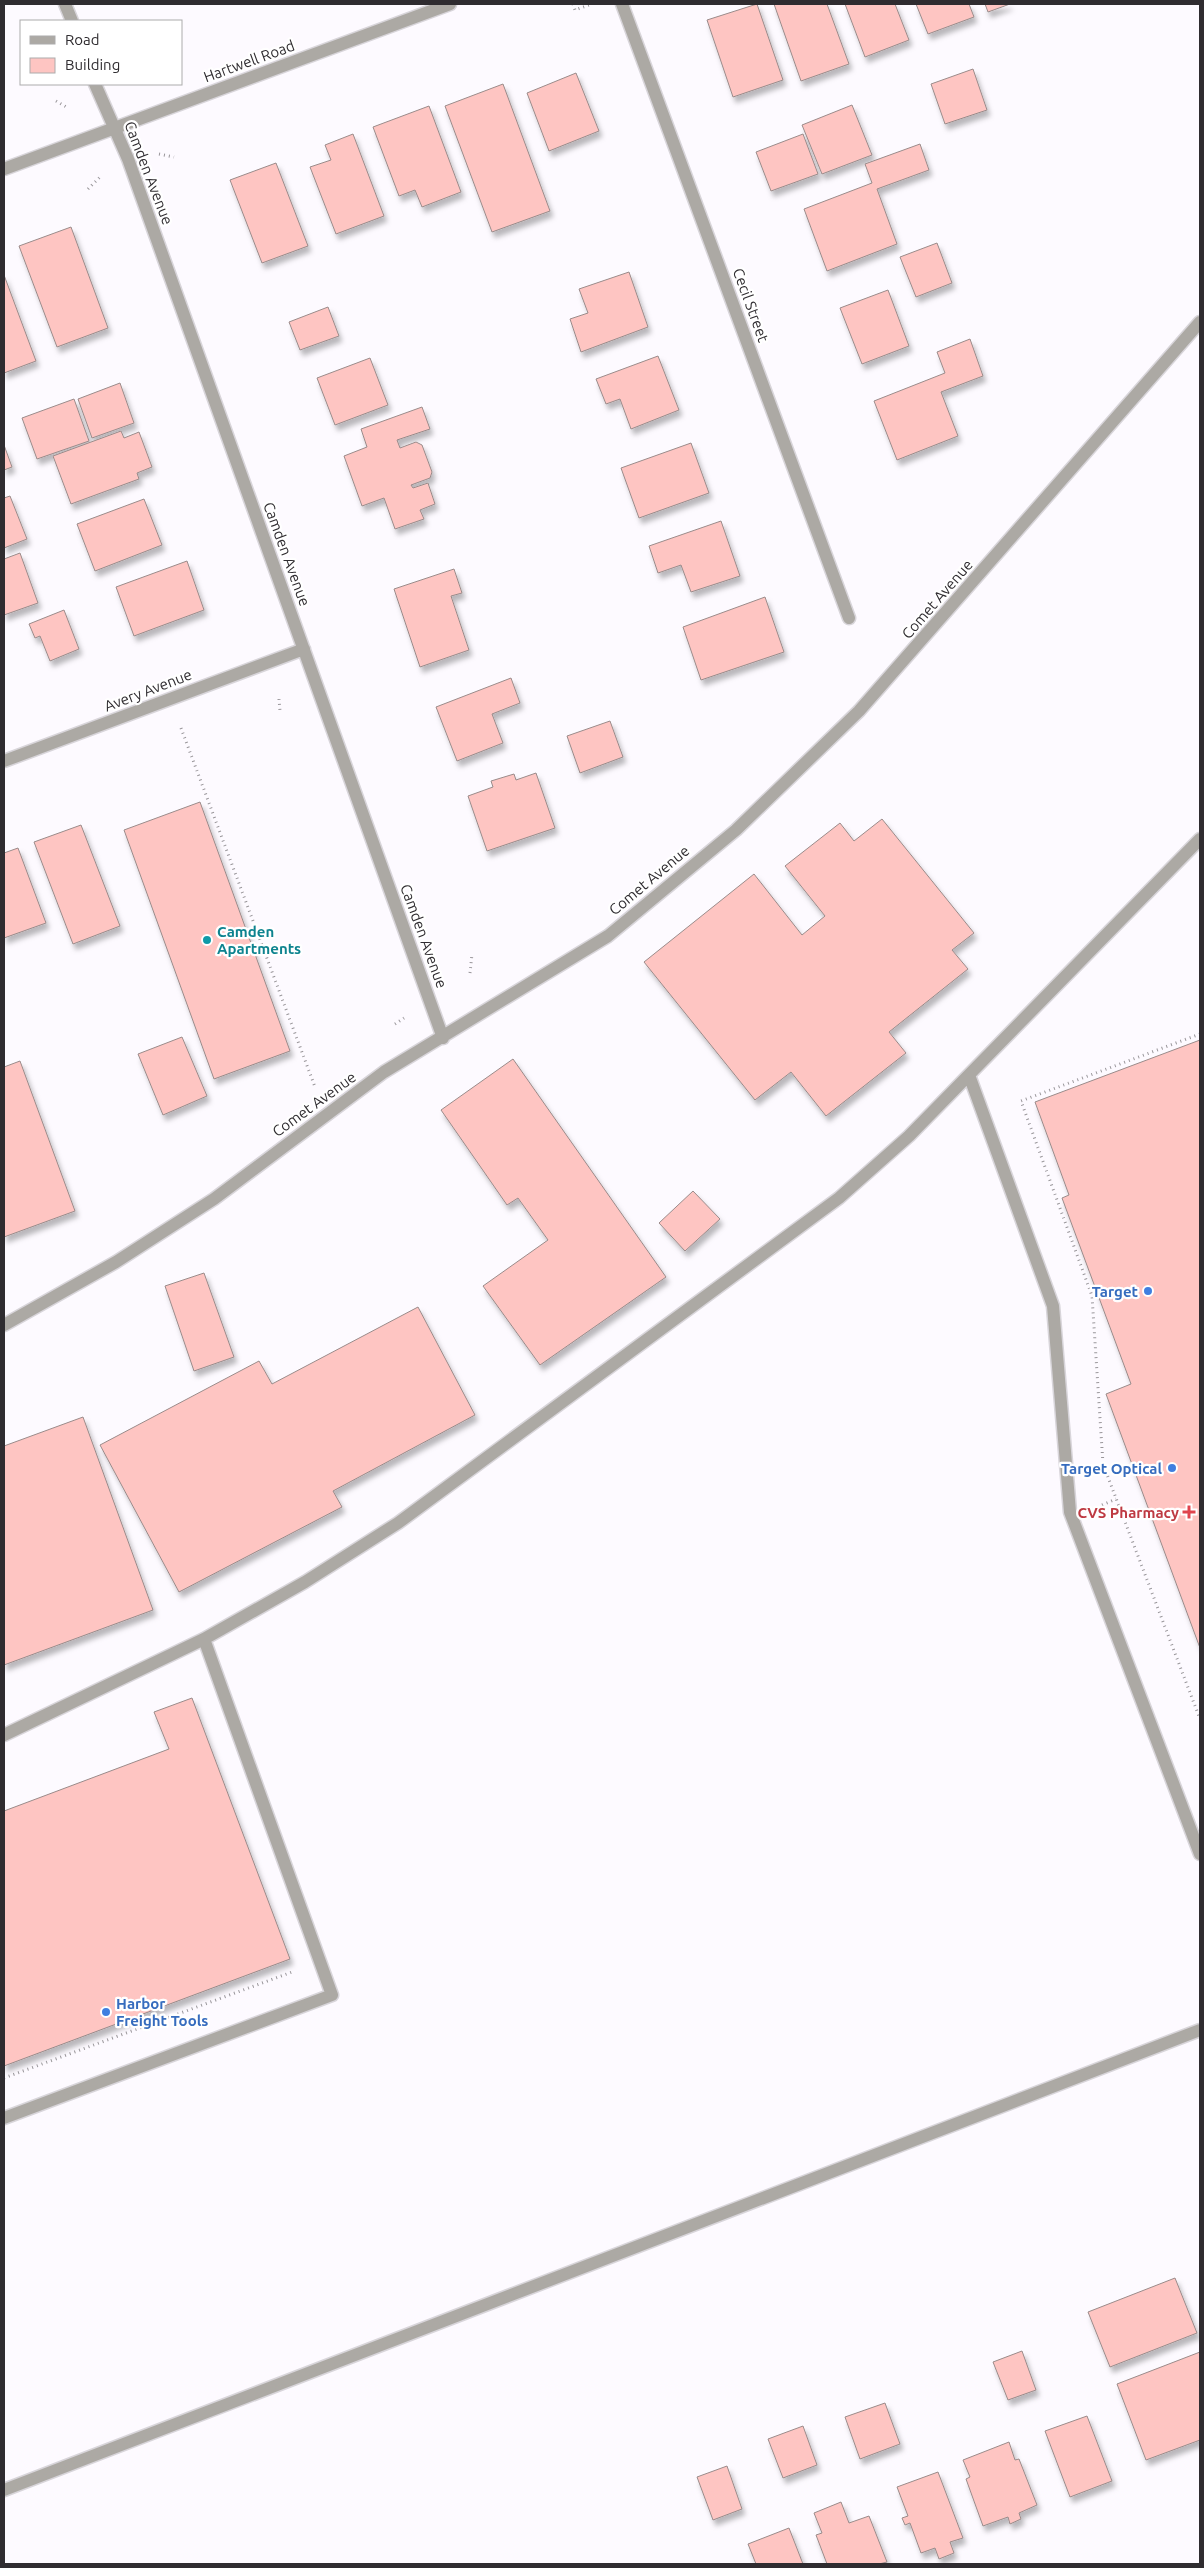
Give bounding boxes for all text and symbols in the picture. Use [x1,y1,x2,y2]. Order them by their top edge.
legend [20,20,182,85]
text: Road [65,31,100,48]
street label: Hartwell Road [201,37,297,85]
text: Building [65,56,120,73]
street label: Camden Avenue [121,119,177,227]
street label: Cecil Street [730,266,772,344]
street label: Camden Avenue [260,500,314,608]
street label: Comet Avenue [898,556,976,642]
street label: Avery Avenue [102,666,194,714]
street label: Comet Avenue [606,842,692,918]
street label: Camden Avenue [397,882,451,990]
place label: Camden Apartments [217,923,301,957]
marker: Camden Apartments [201,934,213,946]
street label: Comet Avenue [269,1068,359,1140]
place label: Target [1092,1283,1139,1300]
marker: Target [1142,1285,1154,1297]
place label: Target Optical [1061,1460,1162,1477]
marker: Target Optical [1166,1462,1178,1474]
place label: CVS Pharmacy [1077,1504,1179,1521]
marker: CVS Pharmacy [1183,1506,1195,1518]
place label: Harbor Freight Tools [116,1995,208,2029]
marker: Harbor Freight Tools [100,2006,112,2018]

